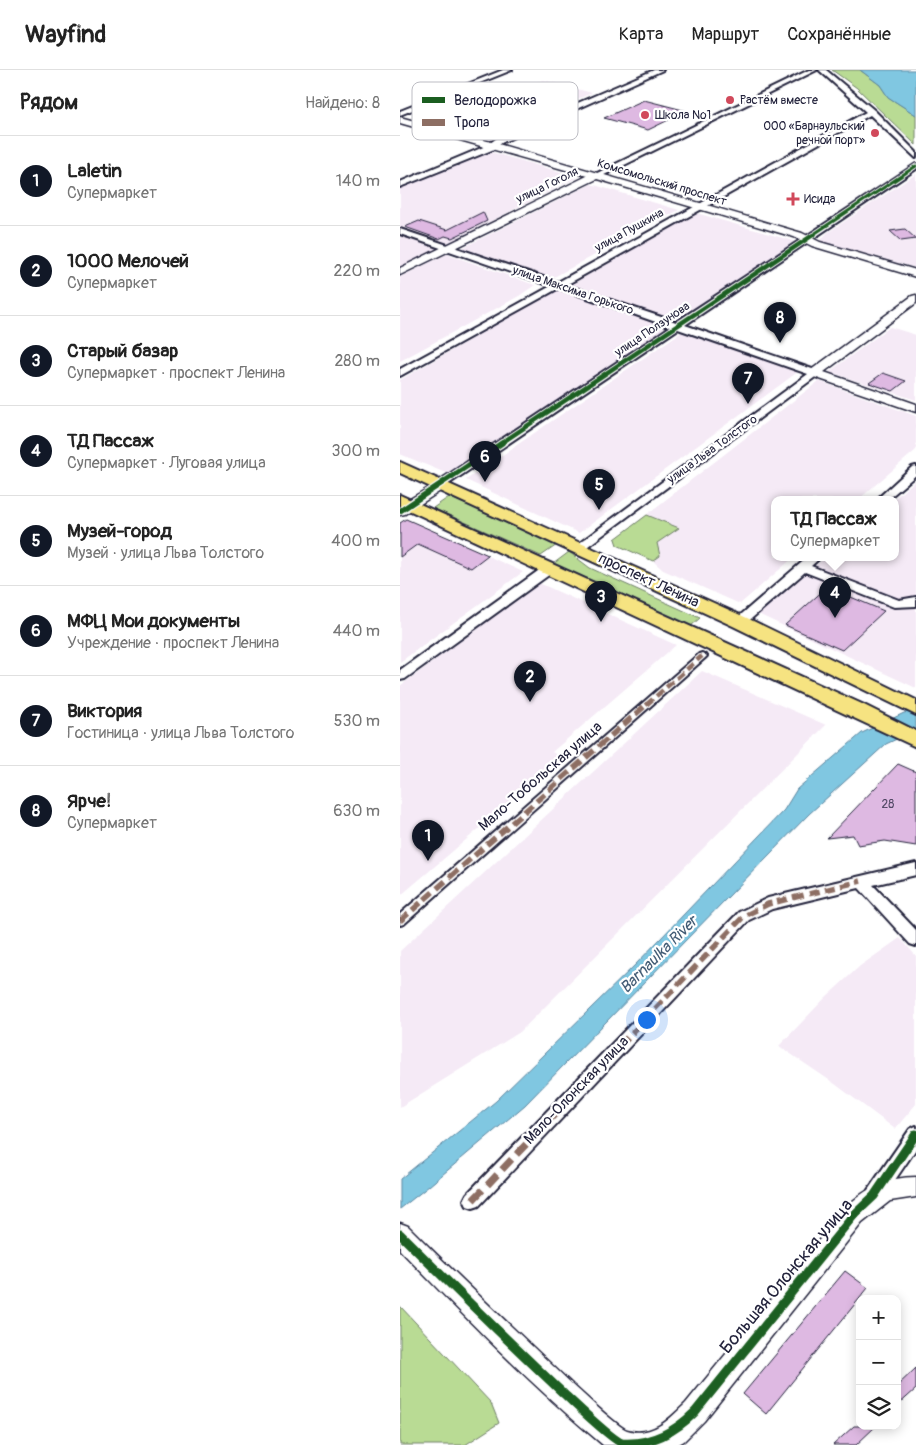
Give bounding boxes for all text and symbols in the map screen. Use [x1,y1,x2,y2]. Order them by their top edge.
text: Wayfind [25,20,106,49]
text: Карта [619,23,663,46]
text: Маршрут [691,23,759,46]
text: Сохранённые [787,23,891,46]
legend [412,82,578,140]
text: Рядом [20,89,78,116]
text: Велодорожка [454,92,536,109]
text: Найдено: 8 [305,93,380,113]
place label: Растём вместе [740,93,818,108]
marker: Растём вместе [724,94,736,106]
place label: Школа №1 [655,108,711,123]
marker: Школа №1 [639,109,651,121]
text: Тропа [454,114,490,131]
place label: ООО «Барнаульский речной порт» [763,119,865,148]
marker: ООО «Барнаульский речной порт» [869,127,881,139]
street label: Комсомольский проспект [595,156,728,209]
text: Laletin [67,159,122,183]
street label: улица Гоголя [513,164,581,207]
text: 1 [33,171,39,191]
text: 140 m [336,171,380,191]
text: Супермаркет [67,183,157,203]
marker: Исида [786,192,800,206]
place label: Исида [804,192,836,207]
street label: улица Пушкина [591,205,667,256]
text: 1000 Мелочей [67,249,189,273]
text: 2 [32,261,40,281]
text: 220 m [334,261,380,281]
street label: улица Максима Горького [509,262,636,318]
text: Супермаркет [67,273,157,293]
street label: улица Ползунова [611,299,693,361]
pin: 8 [764,302,796,343]
text: Старый базар [67,339,178,363]
text: 3 [32,351,40,371]
text: 280 m [334,351,380,371]
text: Супермаркет · проспект Ленина [67,363,285,383]
pin: 7 [732,363,764,404]
street label: улица Льва Толстого [664,411,761,488]
text: ТД Пассаж [67,429,154,453]
text: 4 [31,441,41,461]
text: 300 m [332,441,380,461]
pin: 6 [469,441,501,482]
text: Супермаркет · Луговая улица [67,453,266,473]
pin: 5 [583,469,615,510]
popup [771,496,899,561]
text: ТД Пассаж [790,507,877,531]
text: Музей-город [67,519,172,543]
text: 5 [32,531,40,551]
text: 400 m [331,531,380,551]
text: Супермаркет [790,531,880,551]
text: Музей · улица Льва Толстого [67,543,264,563]
street label: проспект Ленина [595,549,702,612]
pin: 4 [819,577,851,618]
pin: 3 [585,581,617,622]
text: МФЦ Мои документы [67,609,240,633]
text: 6 [31,621,41,641]
text: 440 m [333,621,380,641]
text: Учреждение · проспект Ленина [67,633,279,653]
pin: 2 [514,661,546,702]
text: Виктория [67,699,142,723]
text: 7 [32,711,40,731]
text: 530 m [334,711,380,731]
street label: Мало-Тобольская улица [474,717,606,835]
text: Гостиница · улица Льва Толстого [67,723,294,743]
text: Ярче! [67,789,111,813]
house number: 28 [882,797,894,812]
text: 8 [32,801,40,821]
text: 630 m [333,801,380,821]
text: Супермаркет [67,813,157,833]
pin: 1 [412,820,444,861]
water label: Barnaulka River [616,910,703,998]
your location [634,1007,660,1033]
street label: Мало-Олонская улица [520,1032,633,1148]
street label: Большая Олонская улица [715,1194,858,1358]
map controls [856,1295,901,1430]
button: + [856,1295,901,1340]
button: − [856,1340,901,1385]
button: layers [856,1385,901,1430]

